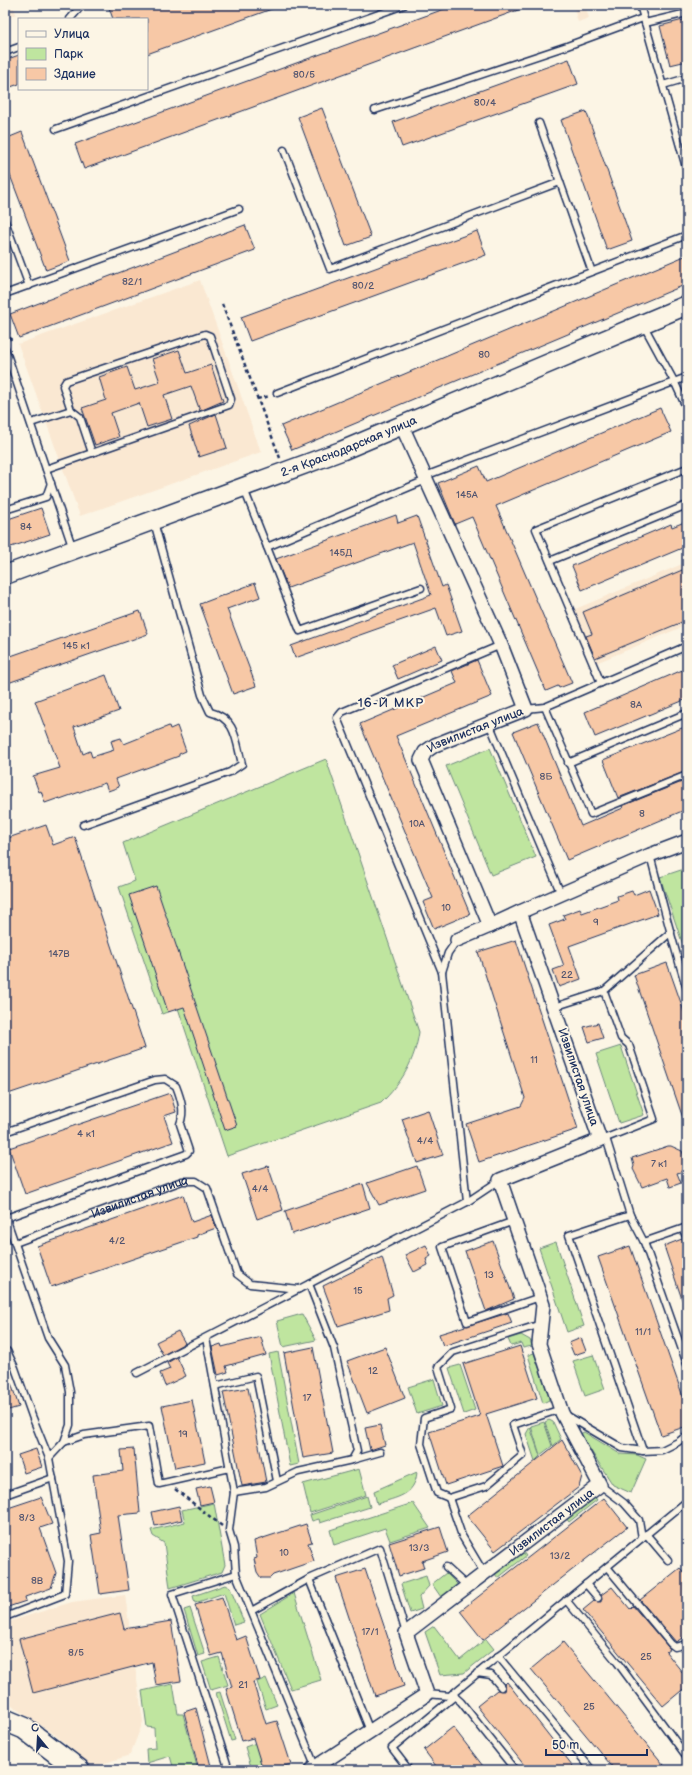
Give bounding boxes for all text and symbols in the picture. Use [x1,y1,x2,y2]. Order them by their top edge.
legend [18,18,148,90]
text: Улица [54,27,90,42]
text: Парк [54,47,84,62]
text: Здание [54,67,96,82]
house number: 80/5 [293,69,315,81]
house number: 80/4 [474,97,496,109]
house number: 82/1 [122,276,142,288]
house number: 80/2 [352,280,374,292]
house number: 80 [478,349,490,361]
street label: 2-я Краснодарская улица [279,412,419,480]
house number: 145А [456,489,479,501]
house number: 84 [20,521,32,533]
house number: 145Д [330,547,352,559]
house number: 145 к1 [62,640,90,652]
district label: 16-Й МКР [358,695,424,711]
house number: 8А [630,699,643,711]
street label: Извилистая улица [424,703,525,756]
house number: 8Б [540,771,552,783]
house number: 8 [639,808,645,820]
house number: 10А [409,818,426,830]
house number: 10 [441,902,451,914]
house number: 9 [593,916,599,928]
house number: 147В [48,948,70,960]
house number: 22 [561,969,573,981]
street label: Извилистая улица [554,1026,602,1128]
house number: 11 [530,1054,538,1066]
house number: 4 к1 [77,1128,95,1140]
house number: 4/4 [417,1135,433,1147]
house number: 7 к1 [651,1158,667,1170]
street label: Извилистая улица [89,1174,188,1222]
house number: 4/4 [252,1183,268,1195]
house number: 4/2 [109,1235,125,1247]
house number: 13 [484,1269,494,1281]
house number: 15 [353,1285,363,1297]
house number: 11/1 [635,1326,651,1338]
house number: 12 [368,1365,378,1377]
house number: 17 [303,1392,311,1404]
house number: 19 [178,1428,188,1440]
street label: Извилистая улица [506,1485,597,1559]
house number: 8/3 [19,1512,35,1524]
house number: 13/3 [409,1542,429,1554]
house number: 10 [279,1547,289,1559]
house number: 13/2 [550,1550,570,1562]
house number: 8В [31,1575,44,1587]
house number: 17/1 [361,1626,379,1638]
house number: 8/5 [68,1647,84,1659]
house number: 25 [640,1651,652,1663]
house number: 21 [238,1679,248,1691]
house number: 25 [583,1701,595,1713]
north arrow [18,1717,58,1757]
text: С [29,1720,41,1735]
scale bar [546,1731,647,1757]
text: 50 m [552,1738,579,1753]

